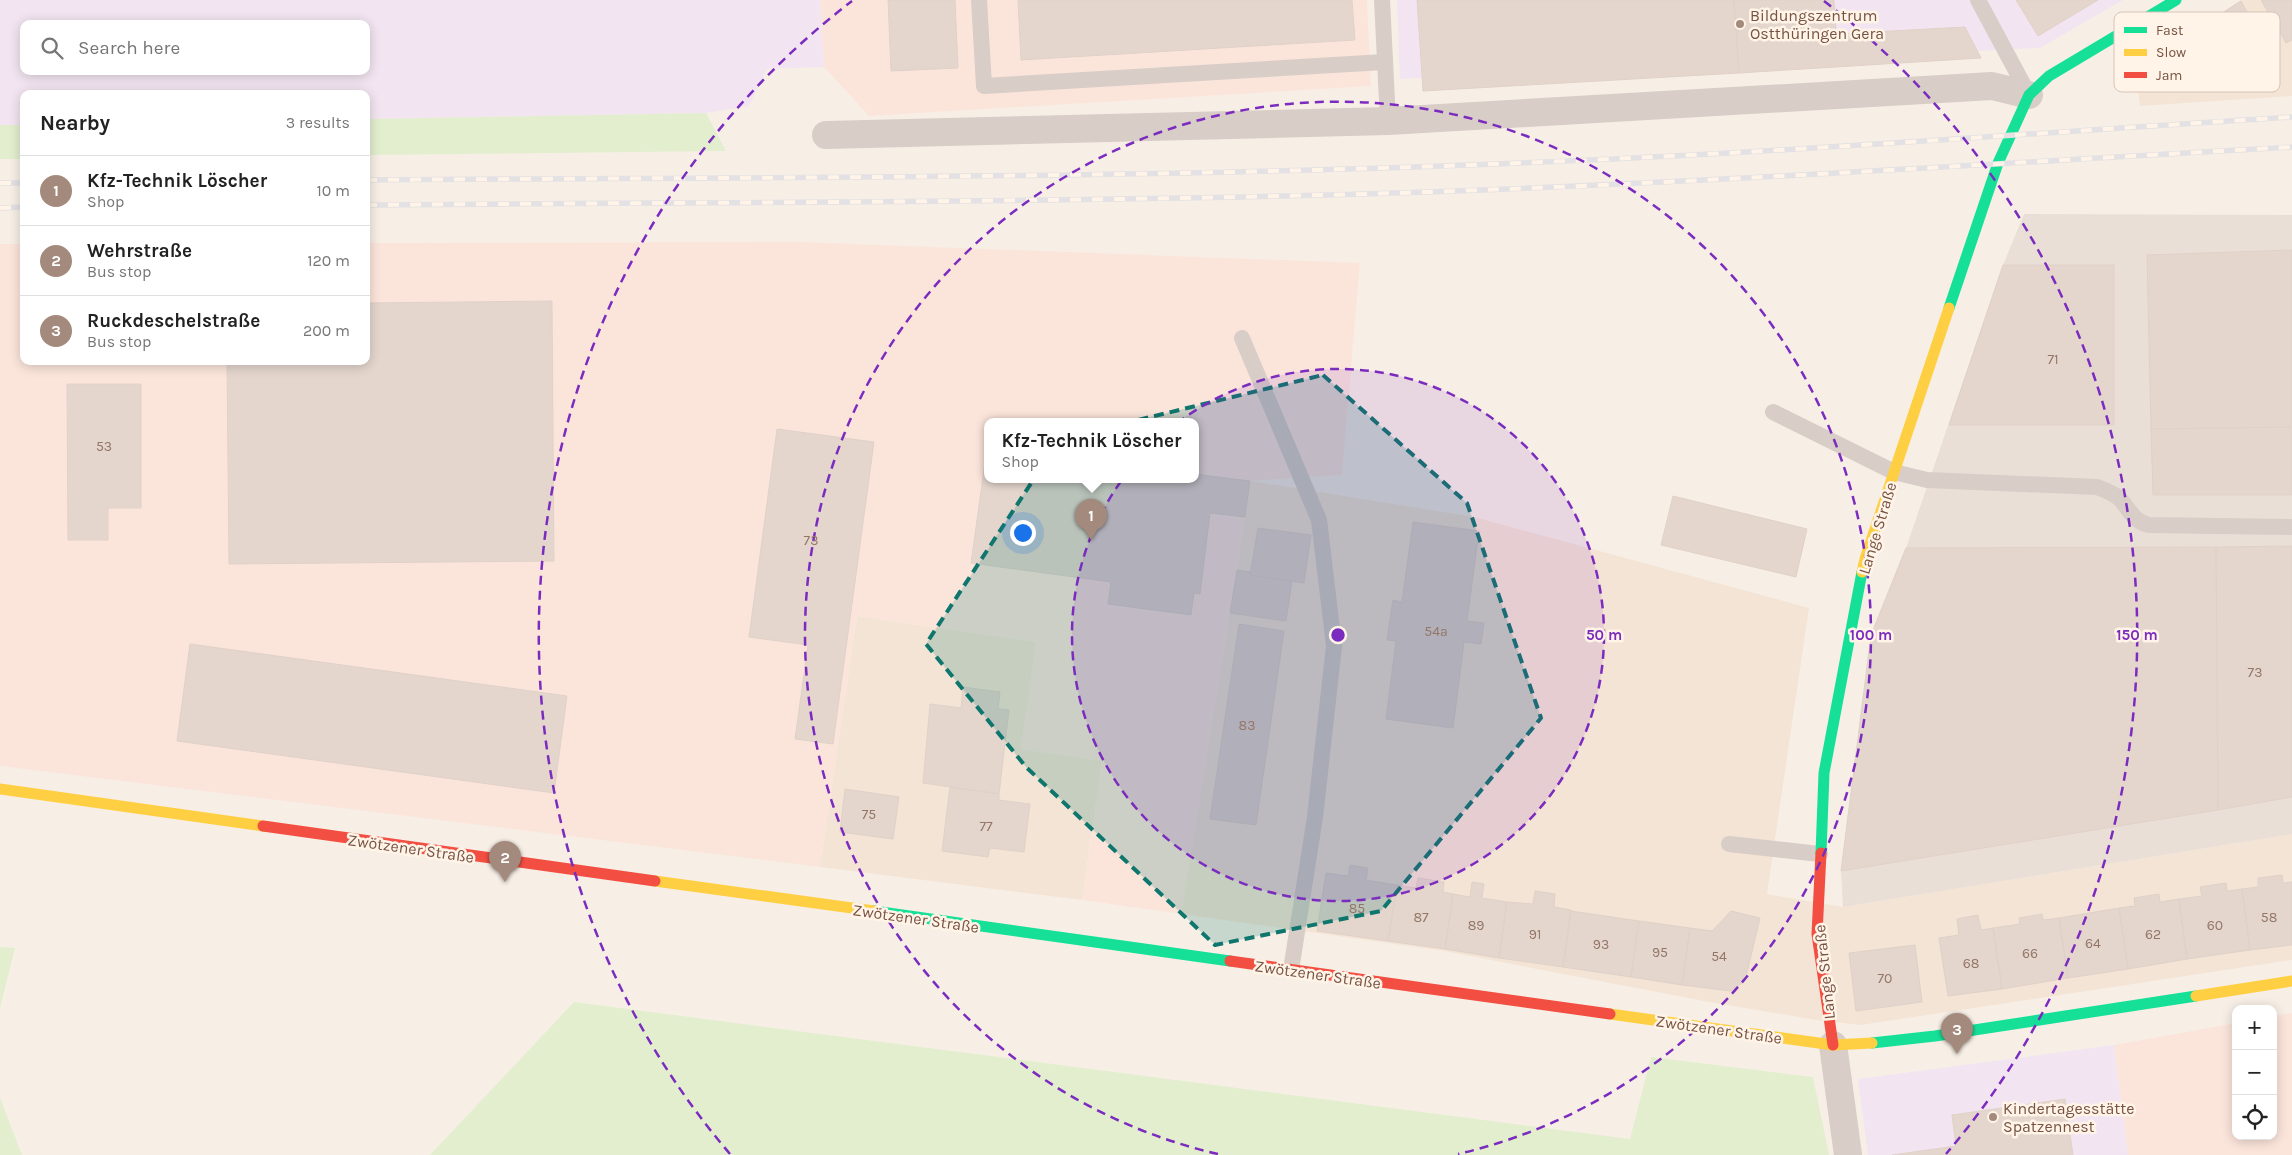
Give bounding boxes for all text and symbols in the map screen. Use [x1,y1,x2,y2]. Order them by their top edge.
place label: Bildungszentrum Ostthüringen Gera [1750,6,1884,43]
legend [2114,12,2280,92]
marker: Bildungszentrum Ostthüringen Gera [1734,18,1746,30]
search box [20,20,370,75]
text: Fast [2156,22,2183,39]
icon: search [38,34,66,62]
text: Search here [78,37,180,59]
text: Slow [2156,44,2186,61]
text: Jam [2156,67,2182,84]
text: Nearby [40,111,110,135]
text: 3 results [286,113,350,132]
text: Kfz-Technik Löscher [87,170,267,192]
text: 1 [53,181,59,200]
text: 10 m [316,181,350,200]
text: Shop [87,192,124,211]
text: Wehrstraße [87,240,192,262]
text: 2 [51,251,61,270]
text: 120 m [307,251,350,270]
text: Bus stop [87,262,151,281]
text: Ruckdeschelstraße [87,310,260,332]
text: 3 [51,321,61,340]
text: 200 m [303,321,350,340]
text: Bus stop [87,332,151,351]
house number: 71 [2047,351,2059,368]
popup [984,418,1199,483]
text: Kfz-Technik Löscher [1001,430,1182,452]
house number: 53 [96,438,112,455]
text: Shop [1001,452,1039,471]
street label: Lange Straße [1854,480,1900,576]
pin: 1 [1075,499,1107,540]
your location [1010,520,1036,546]
house number: 73 [804,532,818,549]
house number: 54a [1424,623,1448,640]
centre of rings [1329,626,1347,644]
text: 50 m [1586,626,1622,644]
text: 100 m [1850,626,1892,644]
text: 150 m [2116,626,2158,644]
house number: 73 [2248,664,2262,681]
house number: 83 [1239,717,1255,734]
house number: 75 [862,806,876,823]
house number: 77 [979,818,993,835]
street label: Zwötzener Straße [347,830,475,867]
pin: 2 [489,841,521,882]
street label: Zwötzener Straße [852,900,980,937]
house number: 85 [1349,900,1365,917]
house number: 87 [1413,909,1429,926]
house number: 58 [2261,909,2277,926]
house number: 89 [1468,917,1484,934]
house number: 60 [2207,917,2223,934]
street label: Lange Straße [1810,924,1839,1020]
house number: 91 [1529,926,1541,943]
house number: 62 [2145,926,2161,943]
house number: 64 [2085,935,2101,952]
house number: 93 [1593,936,1609,953]
house number: 95 [1652,944,1668,961]
house number: 66 [2022,945,2038,962]
house number: 54 [1711,948,1727,965]
house number: 68 [1963,955,1979,972]
street label: Zwötzener Straße [1254,956,1382,993]
house number: 70 [1878,970,1892,987]
map controls [2232,1005,2277,1140]
button: + [2232,1005,2277,1050]
street label: Zwötzener Straße [1655,1011,1783,1048]
pin: 3 [1941,1013,1973,1054]
button: − [2232,1050,2277,1095]
button: locate [2232,1095,2277,1140]
place label: Kindertagesstätte Spatzennest [2003,1099,2135,1136]
marker: Kindertagesstätte Spatzennest [1987,1111,1999,1123]

